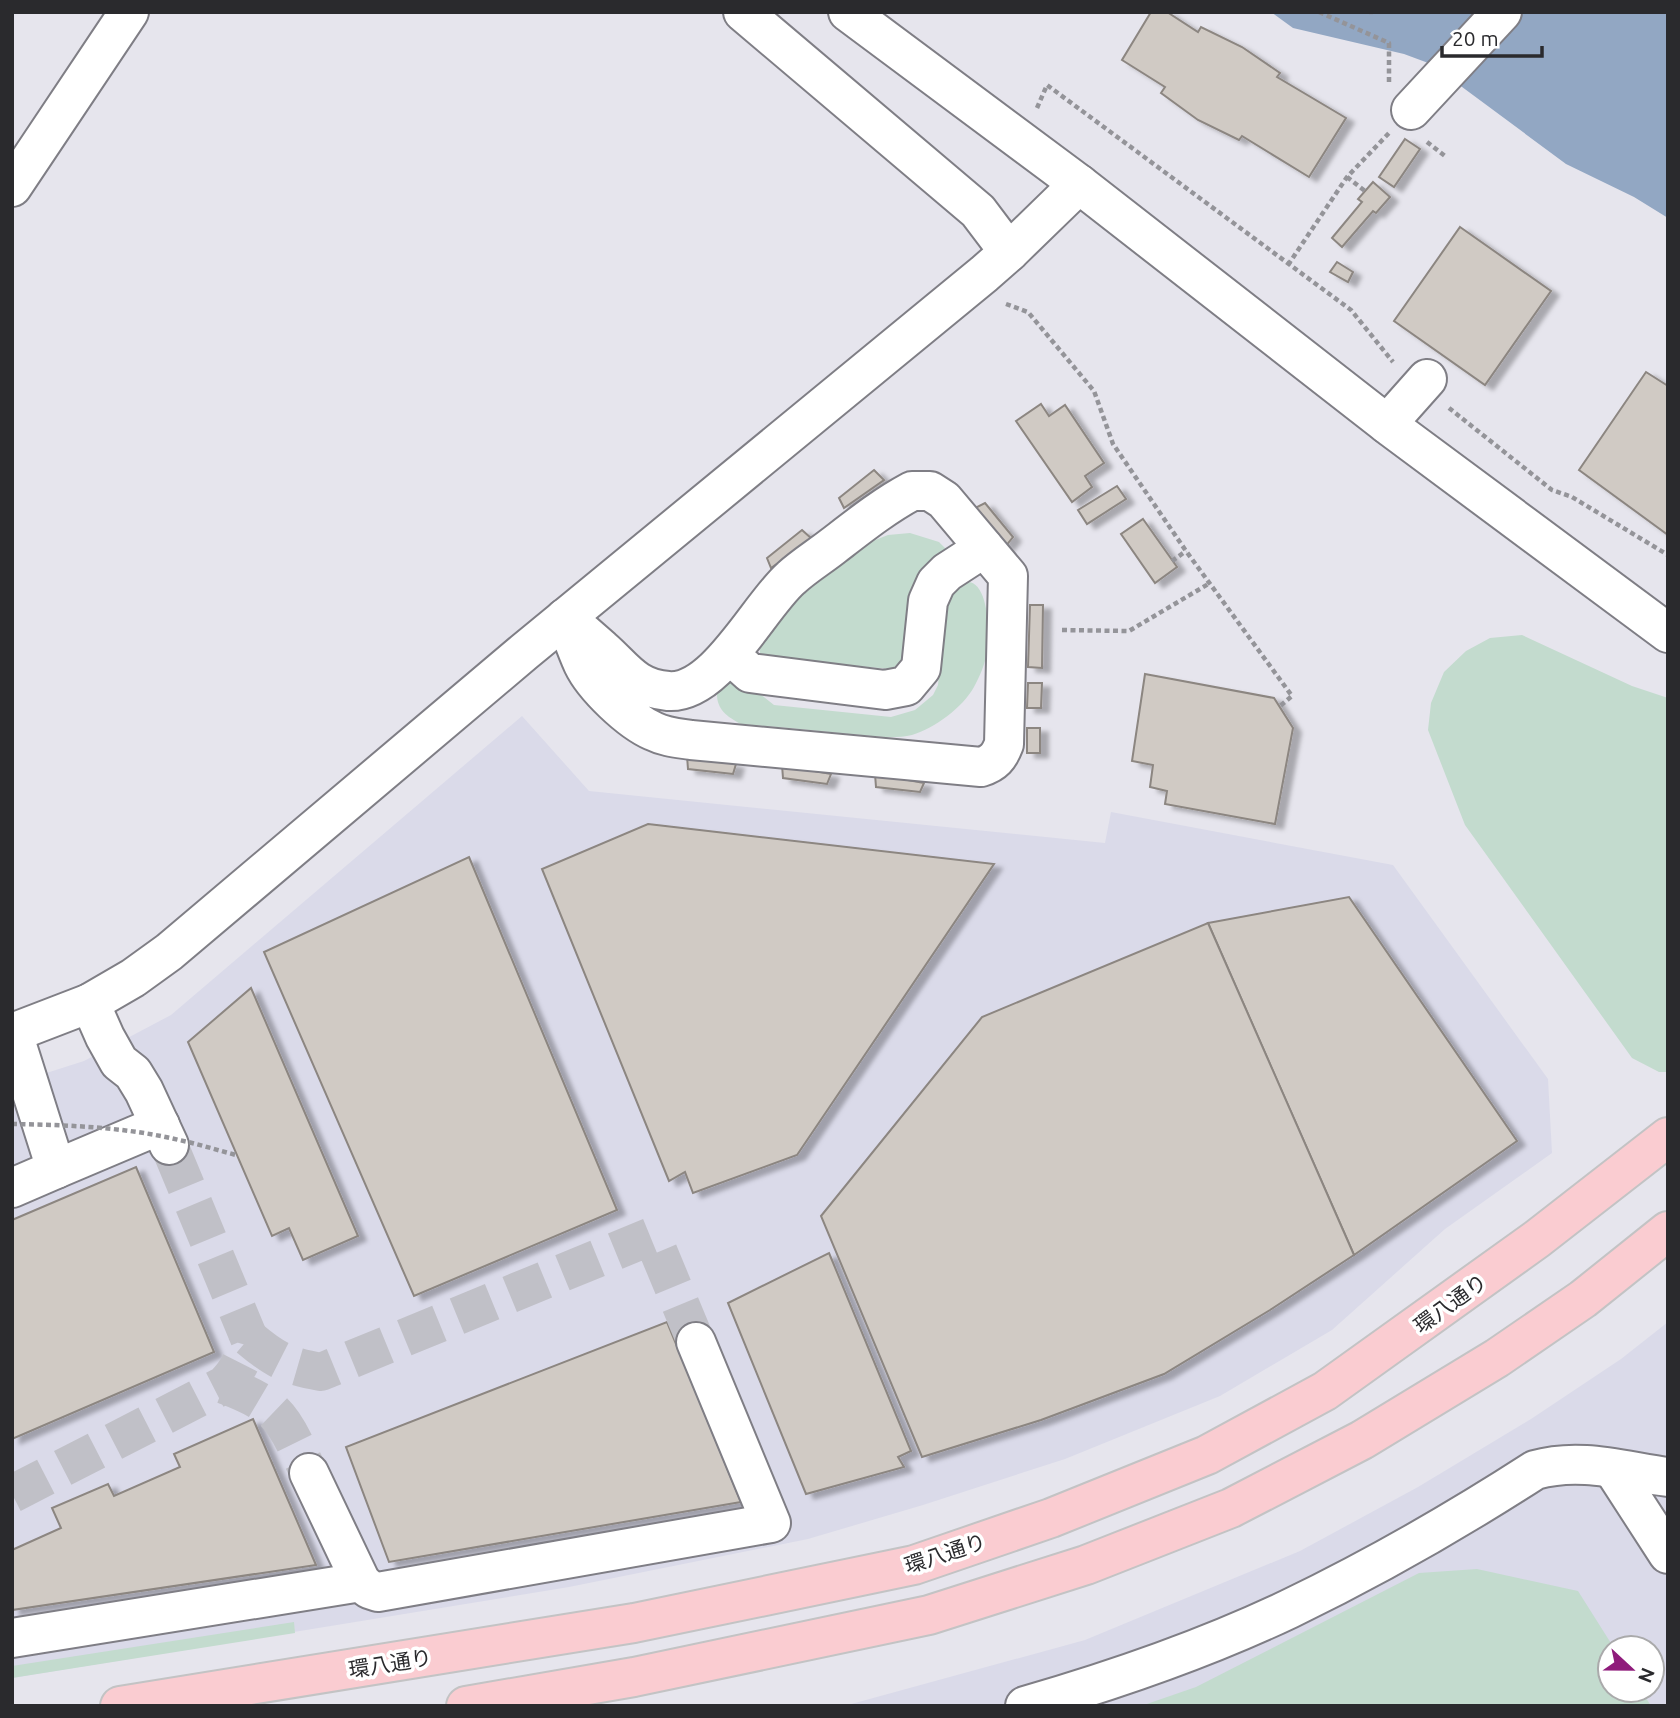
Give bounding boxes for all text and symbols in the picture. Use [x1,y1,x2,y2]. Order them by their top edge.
scale bar [1442,14,1542,58]
text: 20 m [1452,26,1499,50]
street label: 環八通り [1409,1269,1491,1337]
street label: 環八通り [901,1529,989,1577]
north arrow [1596,1634,1666,1704]
street label: 環八通り [347,1645,433,1681]
text: N [1634,1665,1660,1686]

